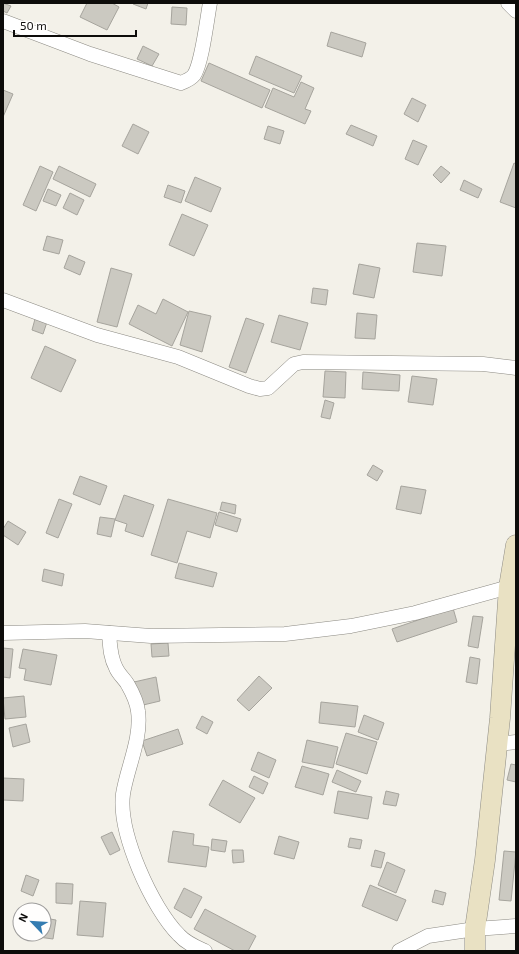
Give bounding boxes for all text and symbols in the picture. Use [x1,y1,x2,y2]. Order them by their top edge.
scale bar [14,12,136,38]
text: 50 m [20,18,47,32]
north arrow [12,902,52,942]
text: N [15,911,30,924]

